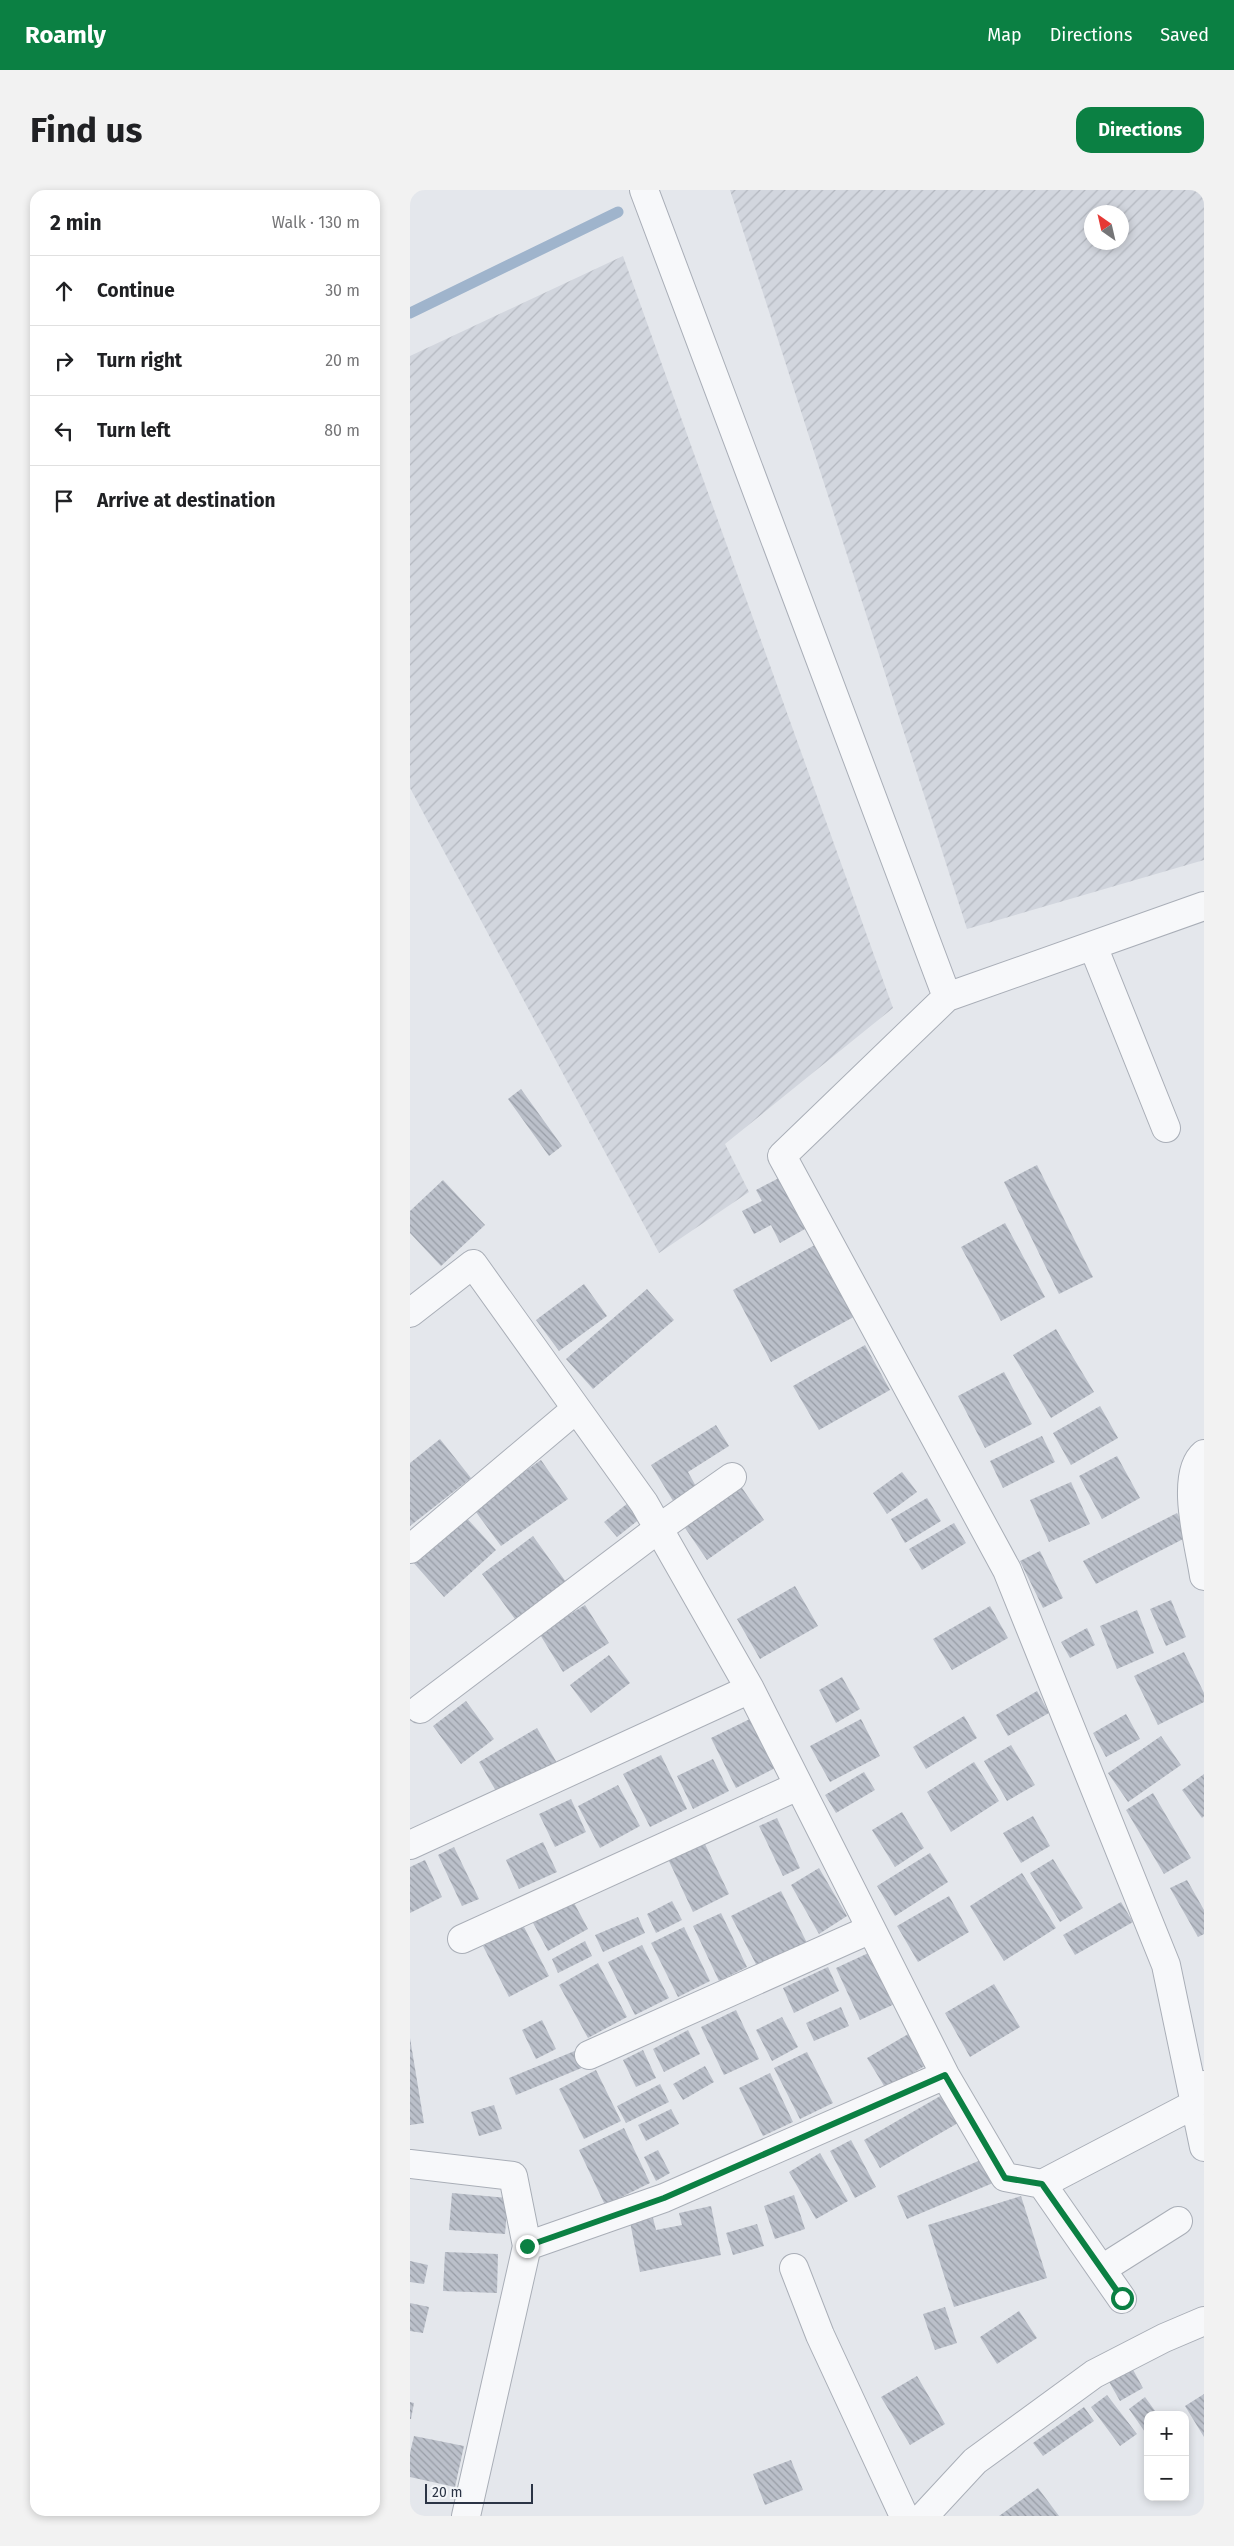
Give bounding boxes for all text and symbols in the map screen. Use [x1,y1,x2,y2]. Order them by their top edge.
text: Roamly [25,21,106,49]
text: Map [987,24,1022,46]
text: Directions [1050,24,1132,46]
text: Saved [1160,24,1209,46]
button: Directions [1076,107,1204,153]
text: Find us [30,109,142,151]
north arrow [1084,205,1129,250]
text: 2 min [50,210,102,236]
text: Walk · 130 m [272,213,360,232]
icon: ahead [50,277,78,305]
text: Continue [97,279,175,302]
text: 30 m [325,281,360,300]
icon: right [50,347,78,375]
text: Turn right [97,349,182,372]
text: 20 m [325,351,360,370]
icon: left [50,417,78,445]
text: Turn left [97,419,171,442]
text: 80 m [324,421,360,440]
icon: arrive [50,487,78,515]
text: Arrive at destination [97,489,276,512]
route end [516,2235,539,2258]
route start [1111,2287,1134,2310]
map controls [1144,2411,1189,2501]
button: + [1144,2411,1189,2456]
button: − [1144,2456,1189,2501]
scale bar [425,2481,532,2504]
text: 20 m [432,2484,462,2501]

